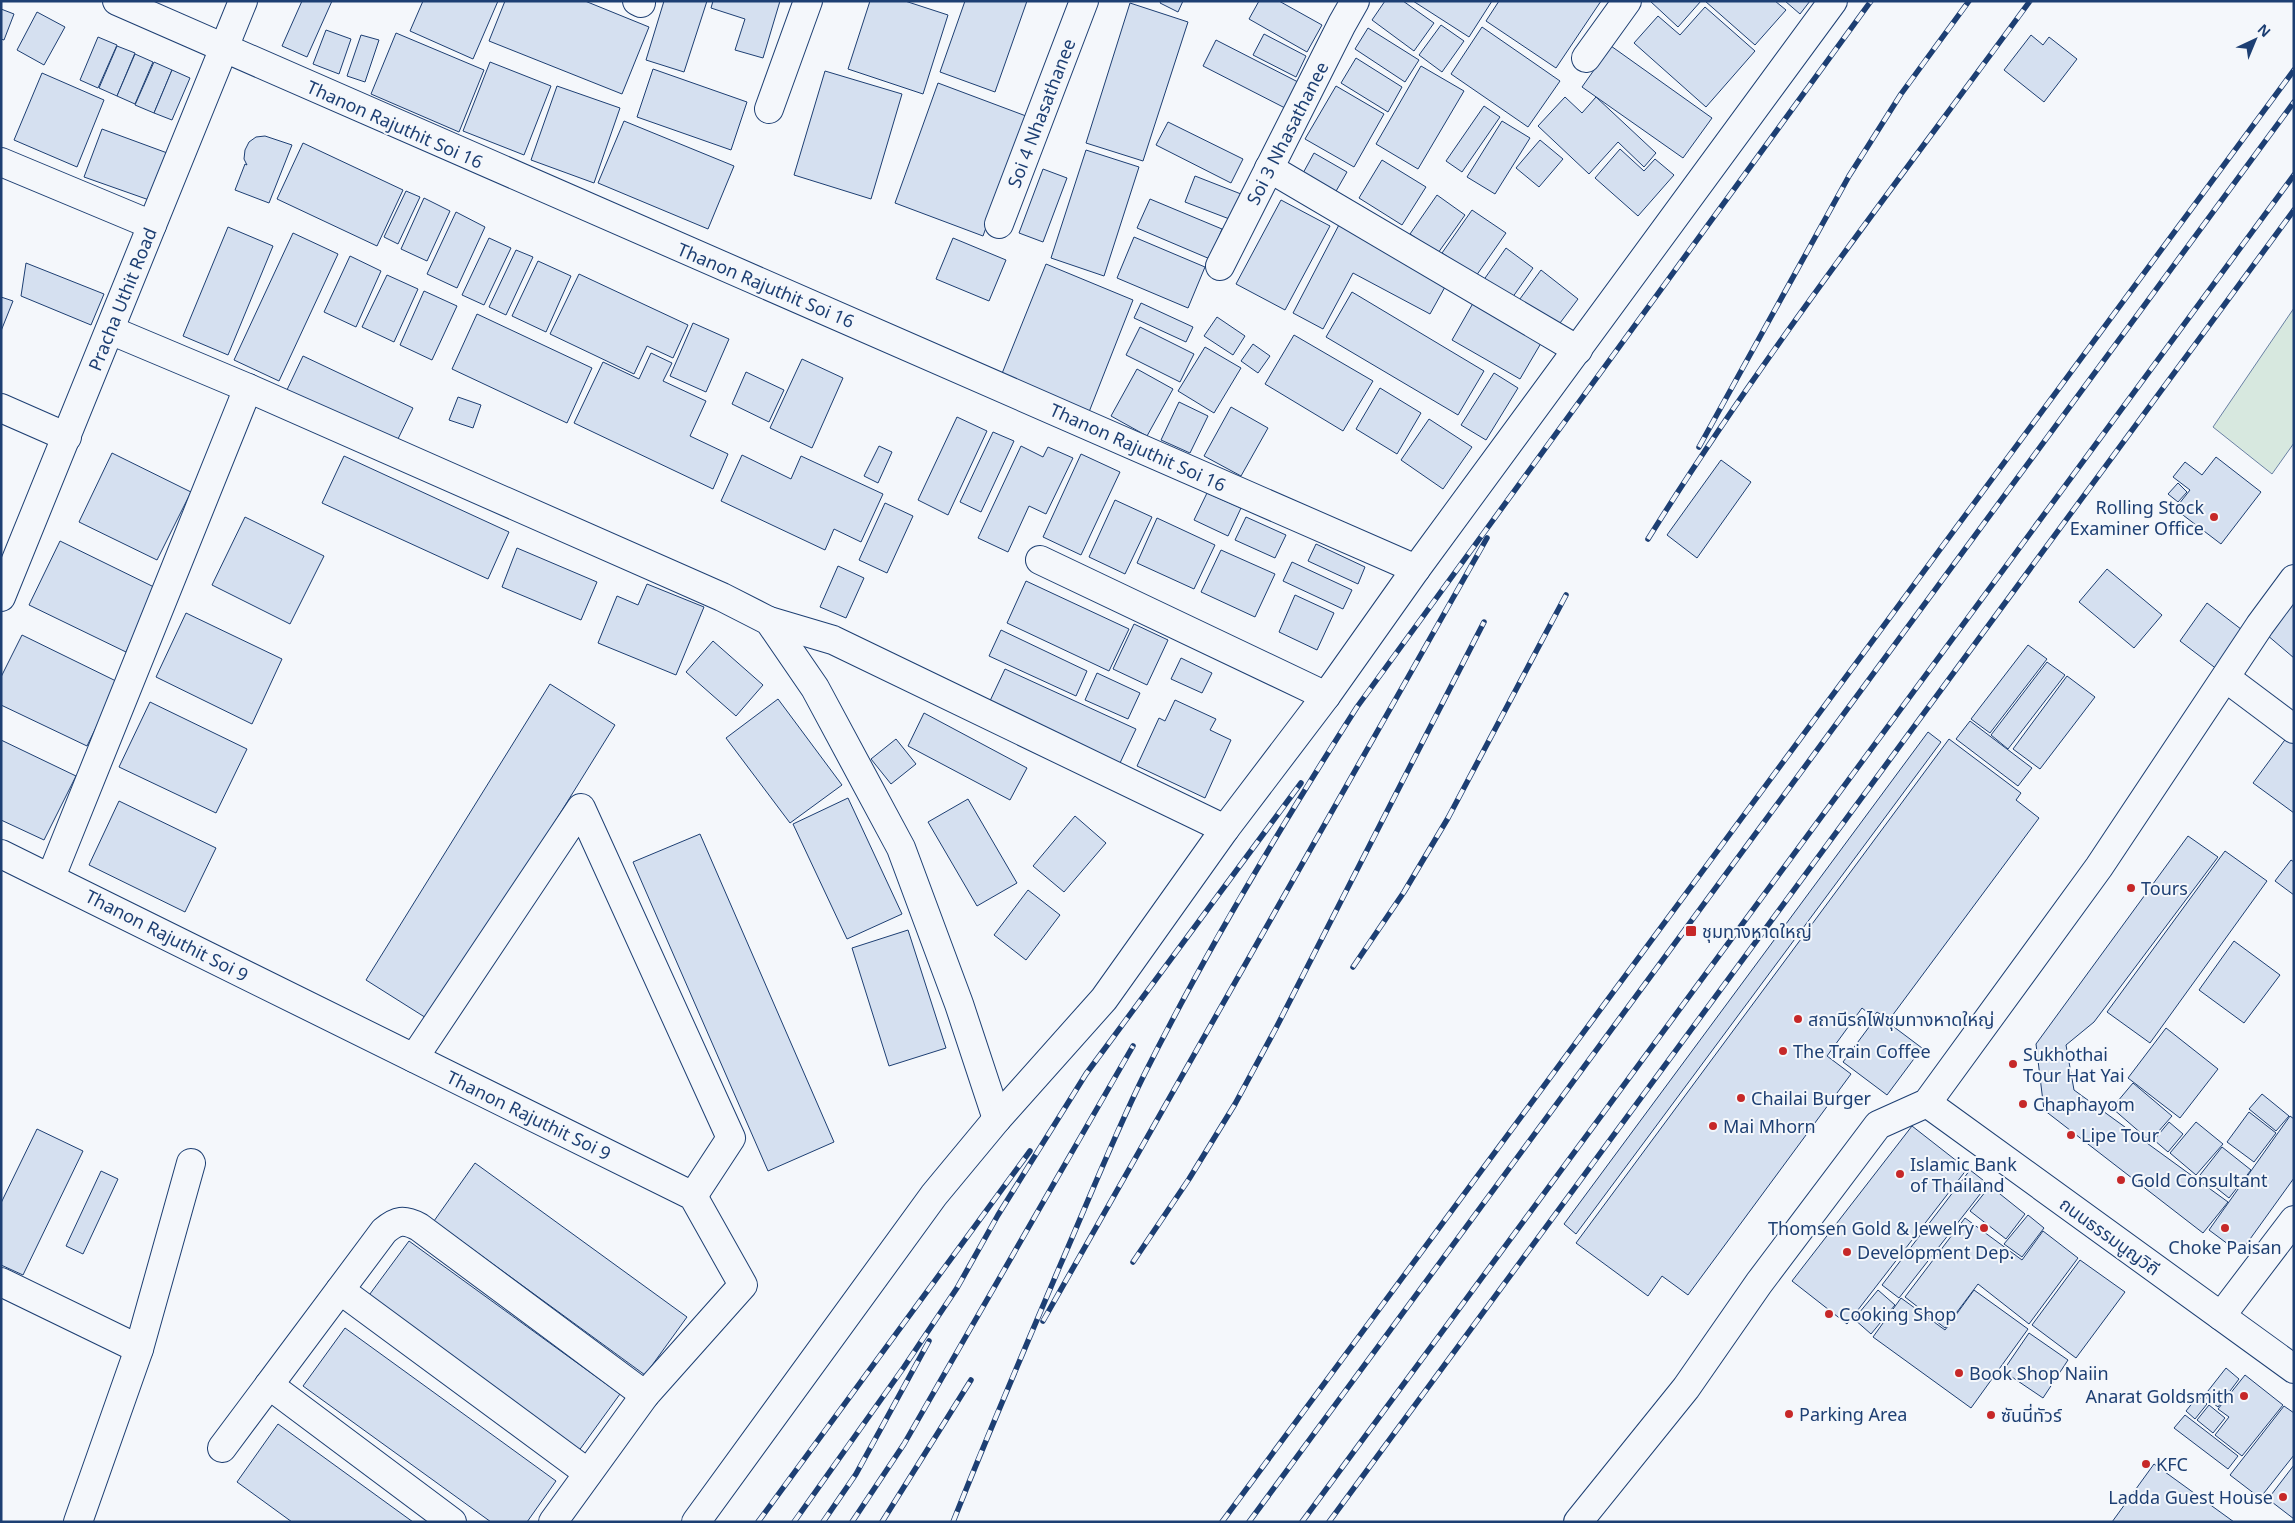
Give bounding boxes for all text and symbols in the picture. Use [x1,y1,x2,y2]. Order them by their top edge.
north arrow [2230,15,2280,65]
text: N [2254,19,2275,41]
street label: Soi 4 Nhasathanee [1002,35,1080,191]
street label: Soi 3 Nhasathanee [1240,57,1334,209]
street label: Thanon Rajuthit Soi 16 [303,74,487,174]
street label: Pracha Uthit Road [82,224,162,374]
street label: Thanon Rajuthit Soi 16 [674,237,858,333]
street label: Thanon Rajuthit Soi 16 [1046,397,1230,497]
place label: Rolling Stock Examiner Office [2070,495,2204,540]
marker: Rolling Stock Examiner Office [2208,511,2220,523]
place label: Tours [2141,876,2188,900]
marker: Tours [2125,882,2137,894]
street label: Thanon Rajuthit Soi 9 [81,883,253,987]
place label: ชุมทางหาดใหญ่ [1702,919,1812,943]
marker: ชุมทางหาดใหญ่ [1684,924,1698,938]
place label: สถานีรถไฟชุมทางหาดใหญ่ [1808,1007,1994,1031]
marker: สถานีรถไฟชุมทางหาดใหญ่ [1792,1013,1804,1025]
place label: The Train Coffee [1793,1039,1931,1063]
place label: Sukhothai Tour Hat Yai [2023,1042,2125,1087]
marker: The Train Coffee [1777,1045,1789,1057]
marker: Sukhothai Tour Hat Yai [2007,1058,2019,1070]
street label: Thanon Rajuthit Soi 9 [443,1065,615,1165]
place label: Chailai Burger [1751,1086,1872,1110]
marker: Chailai Burger [1735,1092,1747,1104]
place label: Chaphayom [2033,1092,2135,1116]
marker: Chaphayom [2017,1098,2029,1110]
place label: Mai Mhorn [1723,1114,1816,1138]
marker: Mai Mhorn [1707,1120,1719,1132]
place label: Lipe Tour [2081,1123,2160,1147]
marker: Lipe Tour [2065,1129,2077,1141]
place label: Islamic Bank of Thailand [1910,1152,2017,1197]
marker: Islamic Bank of Thailand [1894,1168,1906,1180]
place label: Gold Consultant [2131,1168,2268,1192]
marker: Gold Consultant [2115,1174,2127,1186]
street label: ถนนธรรมนูญวิถี [2054,1191,2165,1281]
place label: Thomsen Gold & Jewelry [1768,1216,1975,1240]
marker: Thomsen Gold & Jewelry [1978,1222,1990,1234]
marker: Choke Paisan [2219,1222,2231,1234]
place label: Choke Paisan [2168,1235,2282,1259]
place label: Development Dep. [1857,1240,2014,1264]
marker: Development Dep. [1841,1246,1853,1258]
place label: Cooking Shop [1839,1302,1956,1326]
marker: Cooking Shop [1823,1308,1835,1320]
place label: Book Shop Naiin [1969,1361,2109,1385]
marker: Book Shop Naiin [1953,1367,1965,1379]
place label: Anarat Goldsmith [2086,1384,2234,1408]
marker: Anarat Goldsmith [2238,1390,2250,1402]
place label: Parking Area [1799,1402,1907,1426]
place label: ซันนี่ทัวร์ [2001,1403,2063,1427]
marker: Parking Area [1783,1408,1795,1420]
marker: ซันนี่ทัวร์ [1985,1409,1997,1421]
place label: KFC [2156,1452,2188,1476]
marker: KFC [2140,1458,2152,1470]
place label: Ladda Guest House [2108,1485,2273,1509]
marker: Ladda Guest House [2277,1491,2289,1503]

